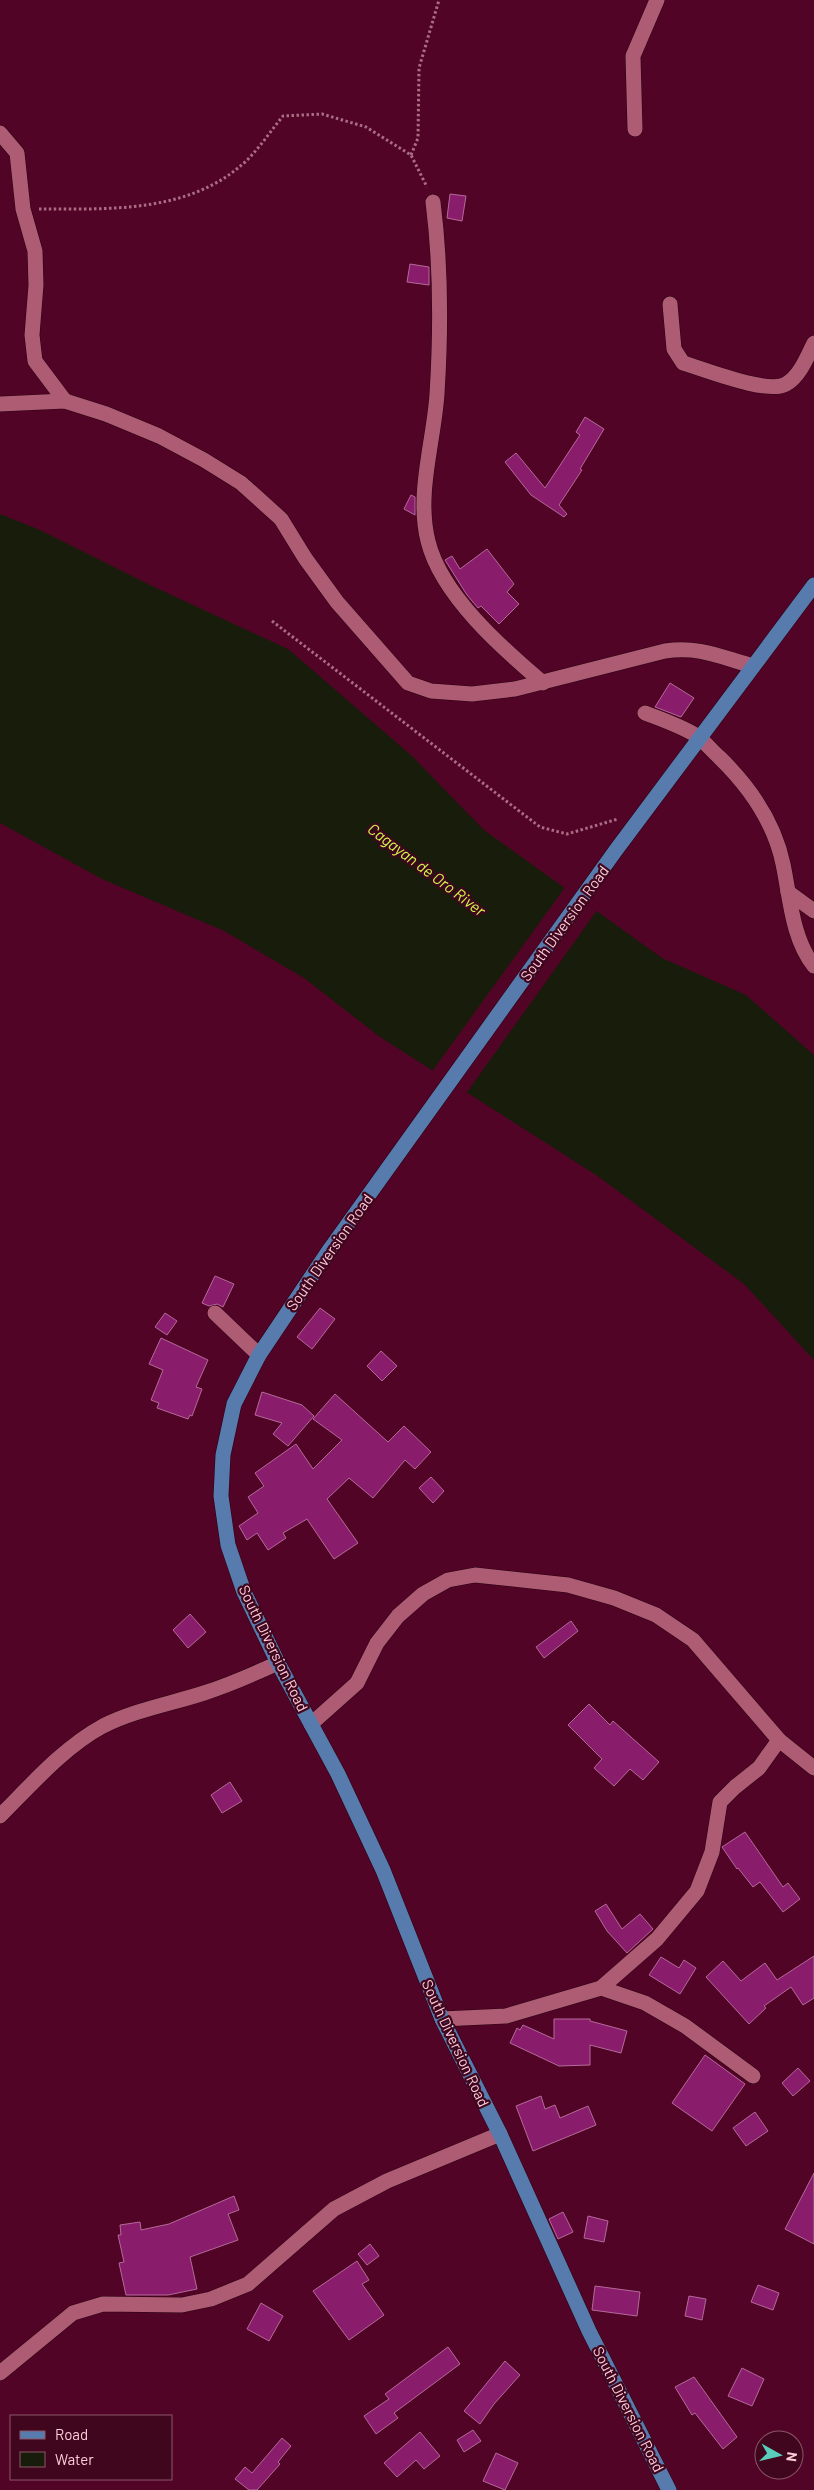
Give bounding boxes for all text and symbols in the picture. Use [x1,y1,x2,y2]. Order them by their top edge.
water label: Cagayan de Oro River [364,819,491,920]
street label: South Diversion Road [516,862,612,984]
street label: South Diversion Road [282,1190,376,1314]
street label: South Diversion Road [236,1582,312,1714]
street label: South Diversion Road [419,1976,493,2110]
street label: South Diversion Road [590,2343,668,2475]
legend [10,2415,172,2480]
text: Road [55,2425,88,2443]
north arrow [754,2430,804,2480]
text: Water [55,2450,94,2468]
text: N [783,2451,801,2463]

